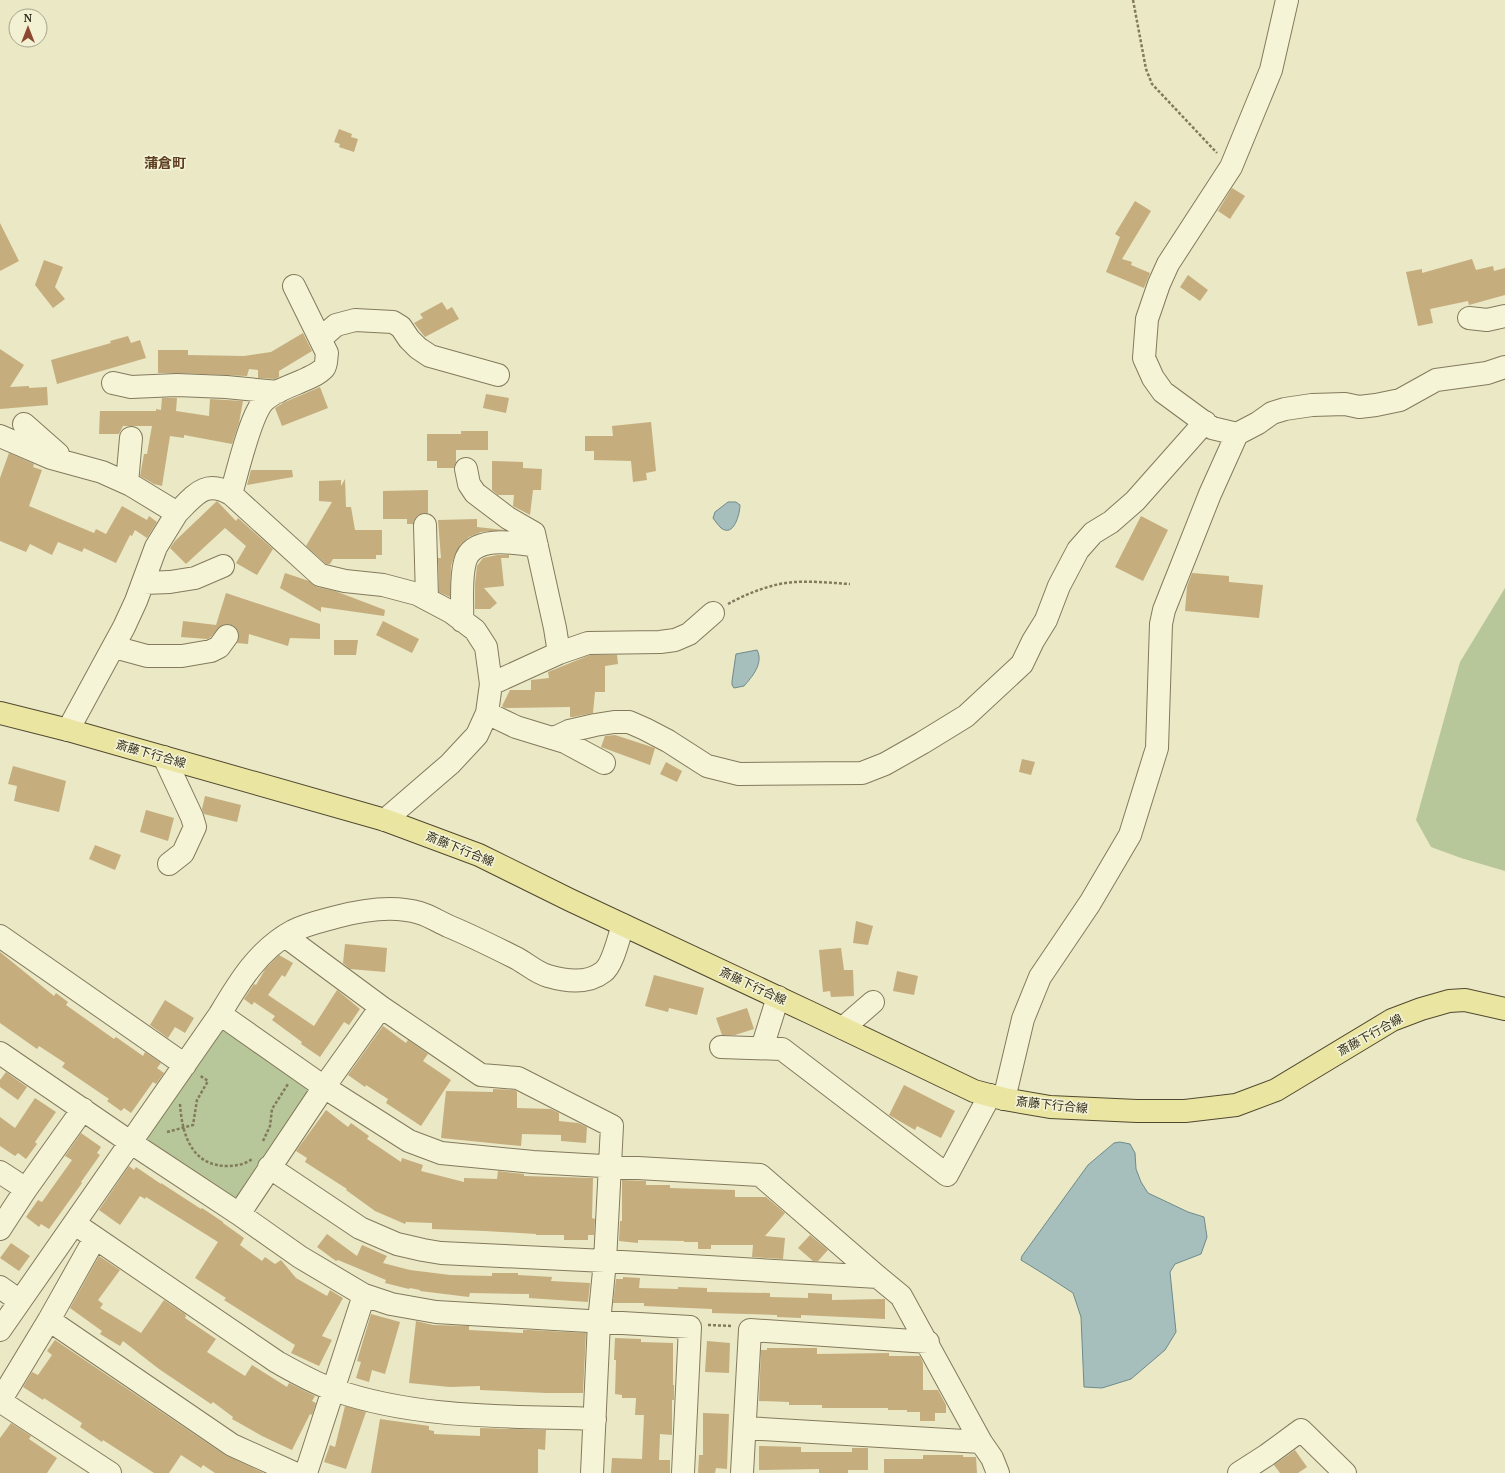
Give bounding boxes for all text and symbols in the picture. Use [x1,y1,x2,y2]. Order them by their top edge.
north arrow [8,8,48,48]
text: N [24,11,33,25]
district label: 蒲倉町 [144,153,186,172]
street label: 斎藤下行合線 [114,736,188,771]
street label: 斎藤下行合線 [424,828,496,869]
street label: 斎藤下行合線 [717,964,789,1008]
street label: 斎藤下行合線 [1335,1011,1405,1059]
street label: 斎藤下行合線 [1015,1093,1089,1116]

